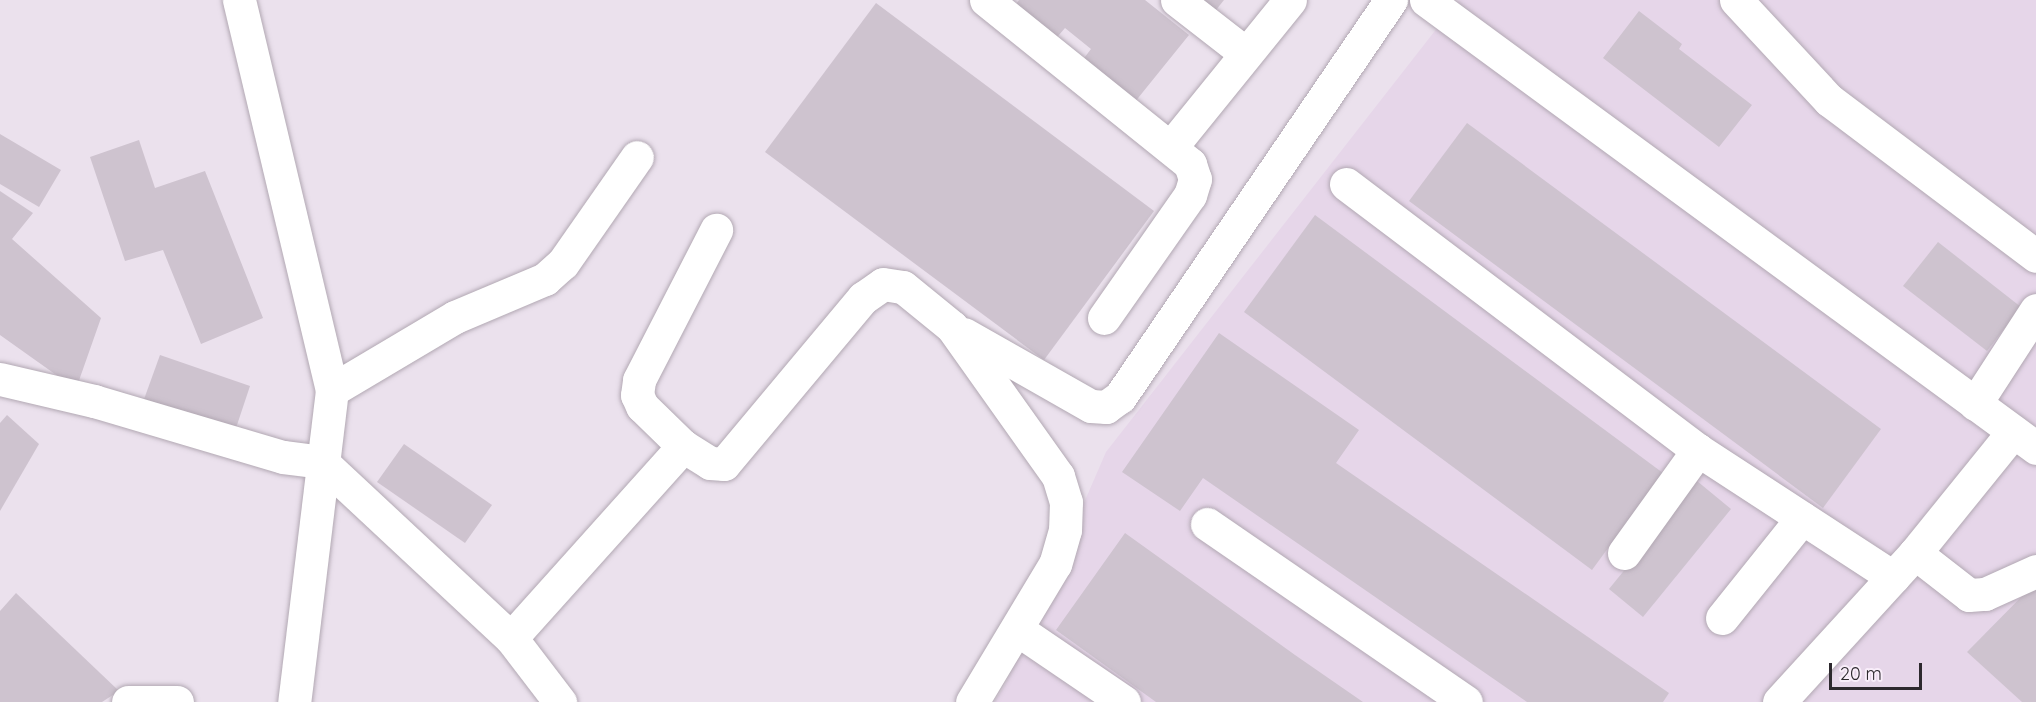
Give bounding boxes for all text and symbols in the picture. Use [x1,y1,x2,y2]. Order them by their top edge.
scale bar [1832,651,1925,689]
text: 20 m [1840,662,1882,685]

